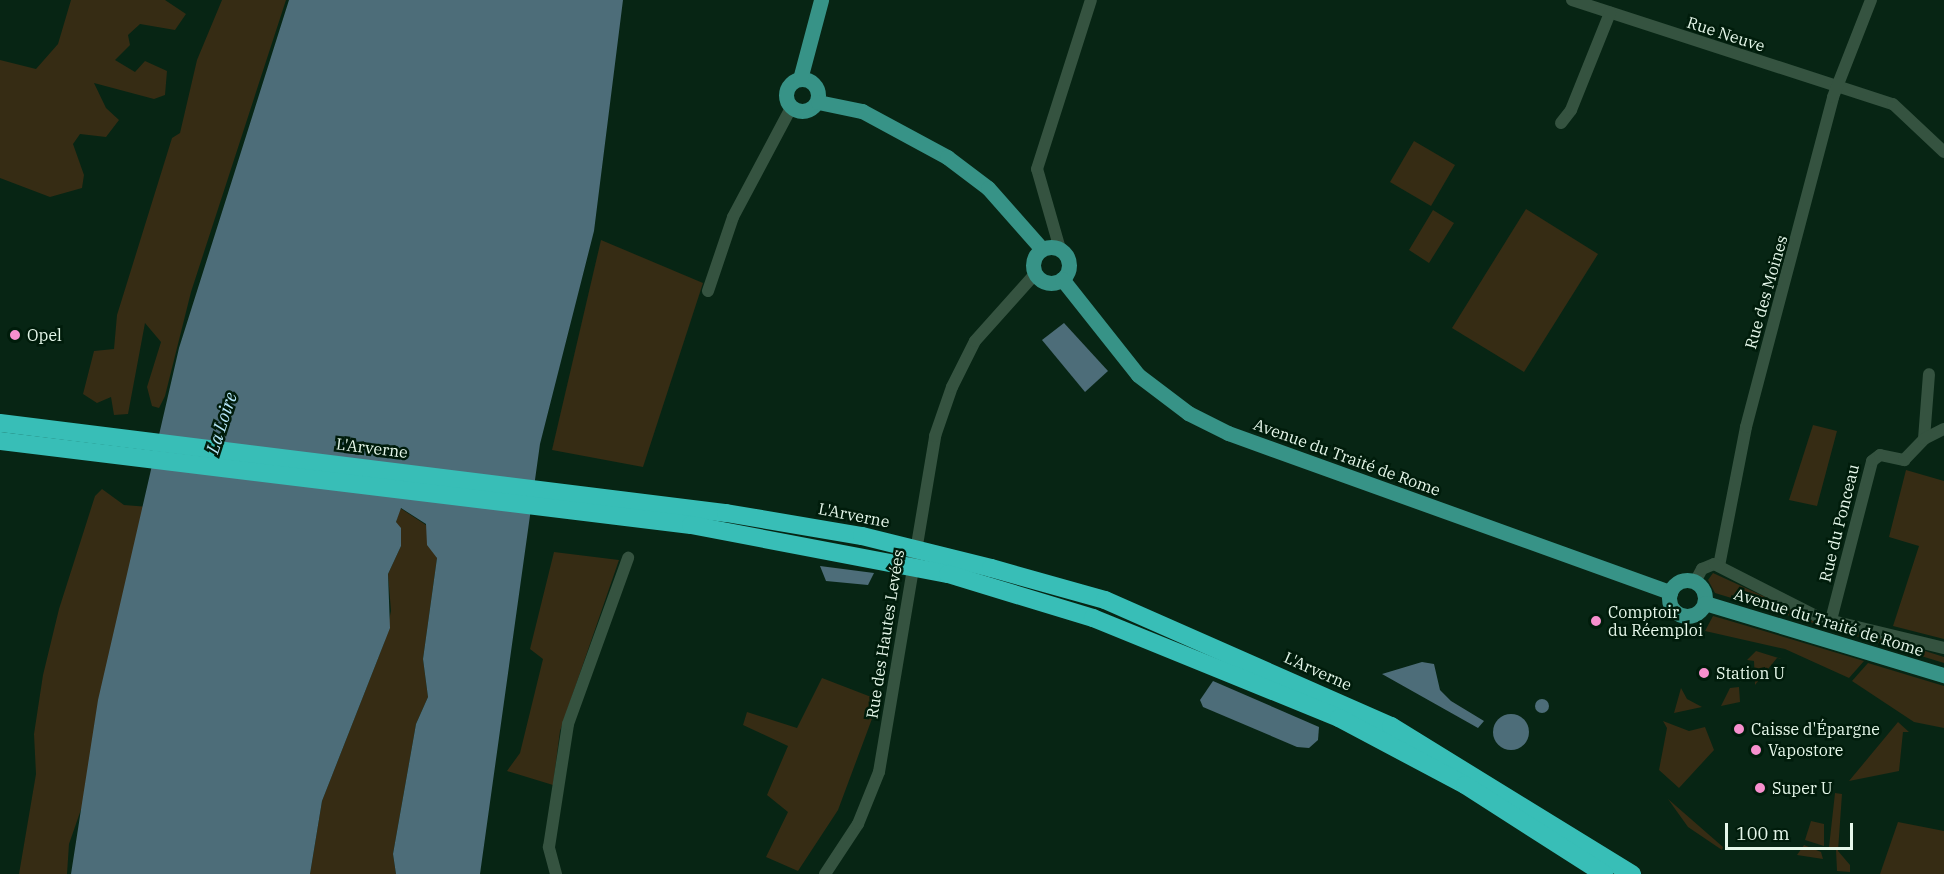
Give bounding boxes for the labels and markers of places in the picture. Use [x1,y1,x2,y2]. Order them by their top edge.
place label: Opel [27,325,62,345]
marker: Opel [8,328,22,342]
place label: Comptoir du Réemploi [1608,602,1703,640]
marker: Comptoir du Réemploi [1589,614,1603,628]
place label: Station U [1716,663,1785,683]
marker: Station U [1697,666,1711,680]
place label: Caisse d'Épargne [1751,719,1880,739]
marker: Caisse d'Épargne [1732,722,1746,736]
place label: Vapostore [1768,740,1843,760]
marker: Vapostore [1749,743,1763,757]
place label: Super U [1772,778,1832,798]
marker: Super U [1753,781,1767,795]

